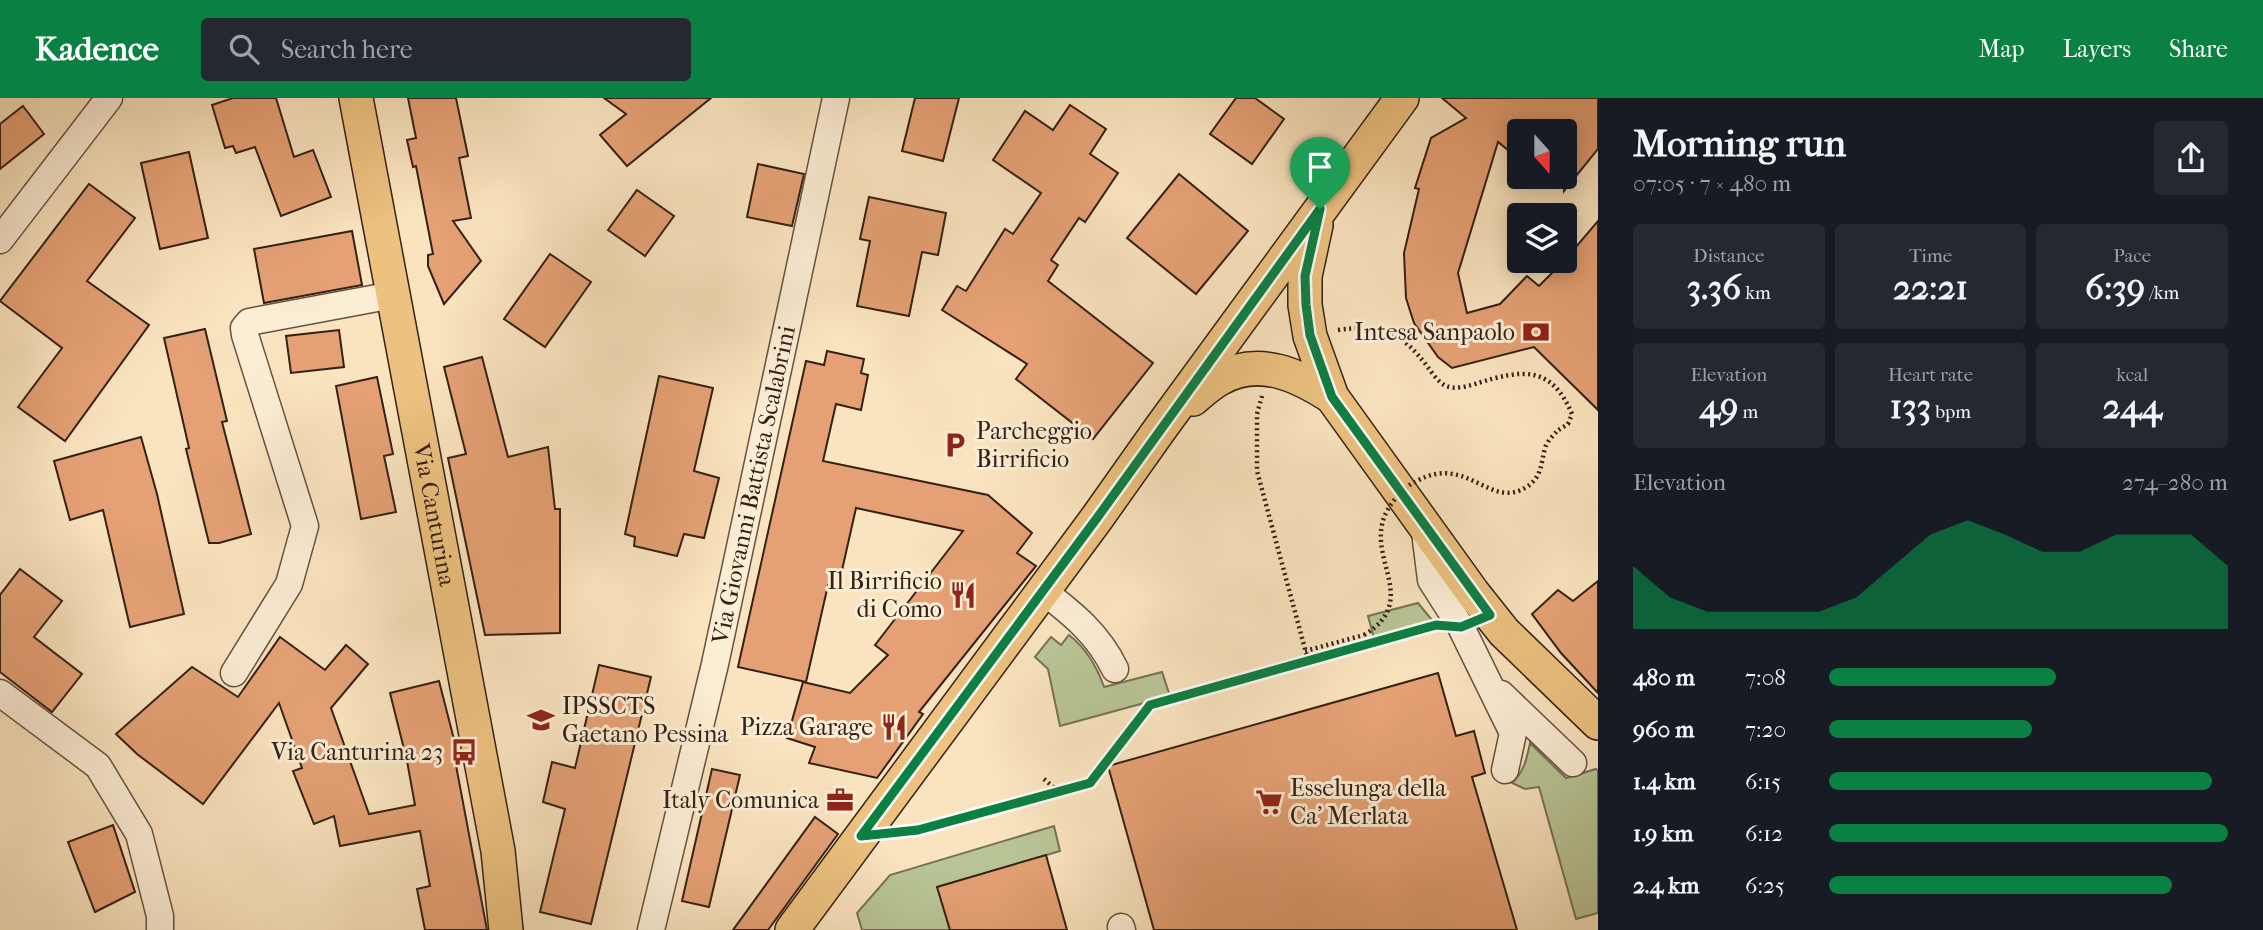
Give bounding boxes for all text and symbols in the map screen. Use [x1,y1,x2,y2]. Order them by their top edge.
search box [201,18,691,81]
text: Kadence [35,30,159,69]
icon: search [225,30,263,68]
text: Search here [281,34,413,65]
text: Map [1979,35,2025,63]
text: Layers [2063,35,2131,63]
text: Share [2169,35,2228,63]
north arrow [1507,119,1577,189]
map controls [1507,119,1577,273]
text: Morning run [1633,121,1846,166]
button: share [2154,121,2228,195]
pin [1290,137,1350,209]
icon: arrive [1301,148,1339,186]
text: 07:05 · 7 × 480 m [1633,170,1791,197]
button: layers [1507,203,1577,273]
text: Distance [1693,245,1765,267]
text: Time [1909,245,1952,267]
text: Pace [2113,245,2151,267]
text: 3.36 [1687,267,1741,308]
text: 22:21 [1893,267,1968,308]
text: 6:39 [2085,267,2145,308]
text: km [1741,282,1771,304]
text: /km [2145,282,2179,304]
bank icon: Intesa Sanpaolo [1521,317,1551,347]
place label: Intesa Sanpaolo [1354,318,1515,346]
street label: Via Giovanni Battista Scalabrini [705,323,801,647]
text: Elevation [1690,364,1767,386]
text: Heart rate [1888,364,1973,386]
text: kcal [2116,364,2148,386]
text: 49 [1699,386,1738,427]
text: 133 [1890,386,1931,427]
text: 244 [2102,386,2162,427]
text: m [1738,401,1758,423]
text: bpm [1931,401,1971,423]
place label: Parcheggio Birrificio [976,417,1092,473]
parking icon: Parcheggio Birrificio [940,430,970,460]
street label: Via Canturina [407,440,462,589]
text: Elevation [1633,469,1726,496]
text: 274–280 m [2122,469,2228,496]
place label: Il Birrificio di Como [828,567,942,623]
restaurant icon: Il Birrificio di Como [948,580,978,610]
text: 480 m [1633,664,1695,691]
text: 7:08 [1745,664,1786,691]
place label: IPSSCTS Gaetano Pessina [562,692,729,748]
school or university icon: IPSSCTS Gaetano Pessina [526,705,556,735]
restaurant icon: Pizza Garage [879,712,909,742]
place label: Pizza Garage [740,713,873,741]
text: 960 m [1633,716,1694,743]
text: 7:20 [1745,716,1786,743]
bus stop icon: Via Canturina 23 [449,737,479,767]
place label: Via Canturina 23 [270,738,443,766]
text: 1.4 km [1633,768,1696,795]
text: 6:15 [1745,768,1781,795]
place label: Esselunga della Ca' Merlata [1290,774,1447,830]
office icon: Italy Comunica [825,785,855,815]
place label: Italy Comunica [662,786,820,814]
supermarket icon: Esselunga della Ca' Merlata [1254,787,1284,817]
text: 1.9 km [1633,820,1693,847]
text: 6:12 [1745,820,1783,847]
text: 2.4 km [1633,872,1699,899]
text: 6:25 [1745,872,1785,899]

